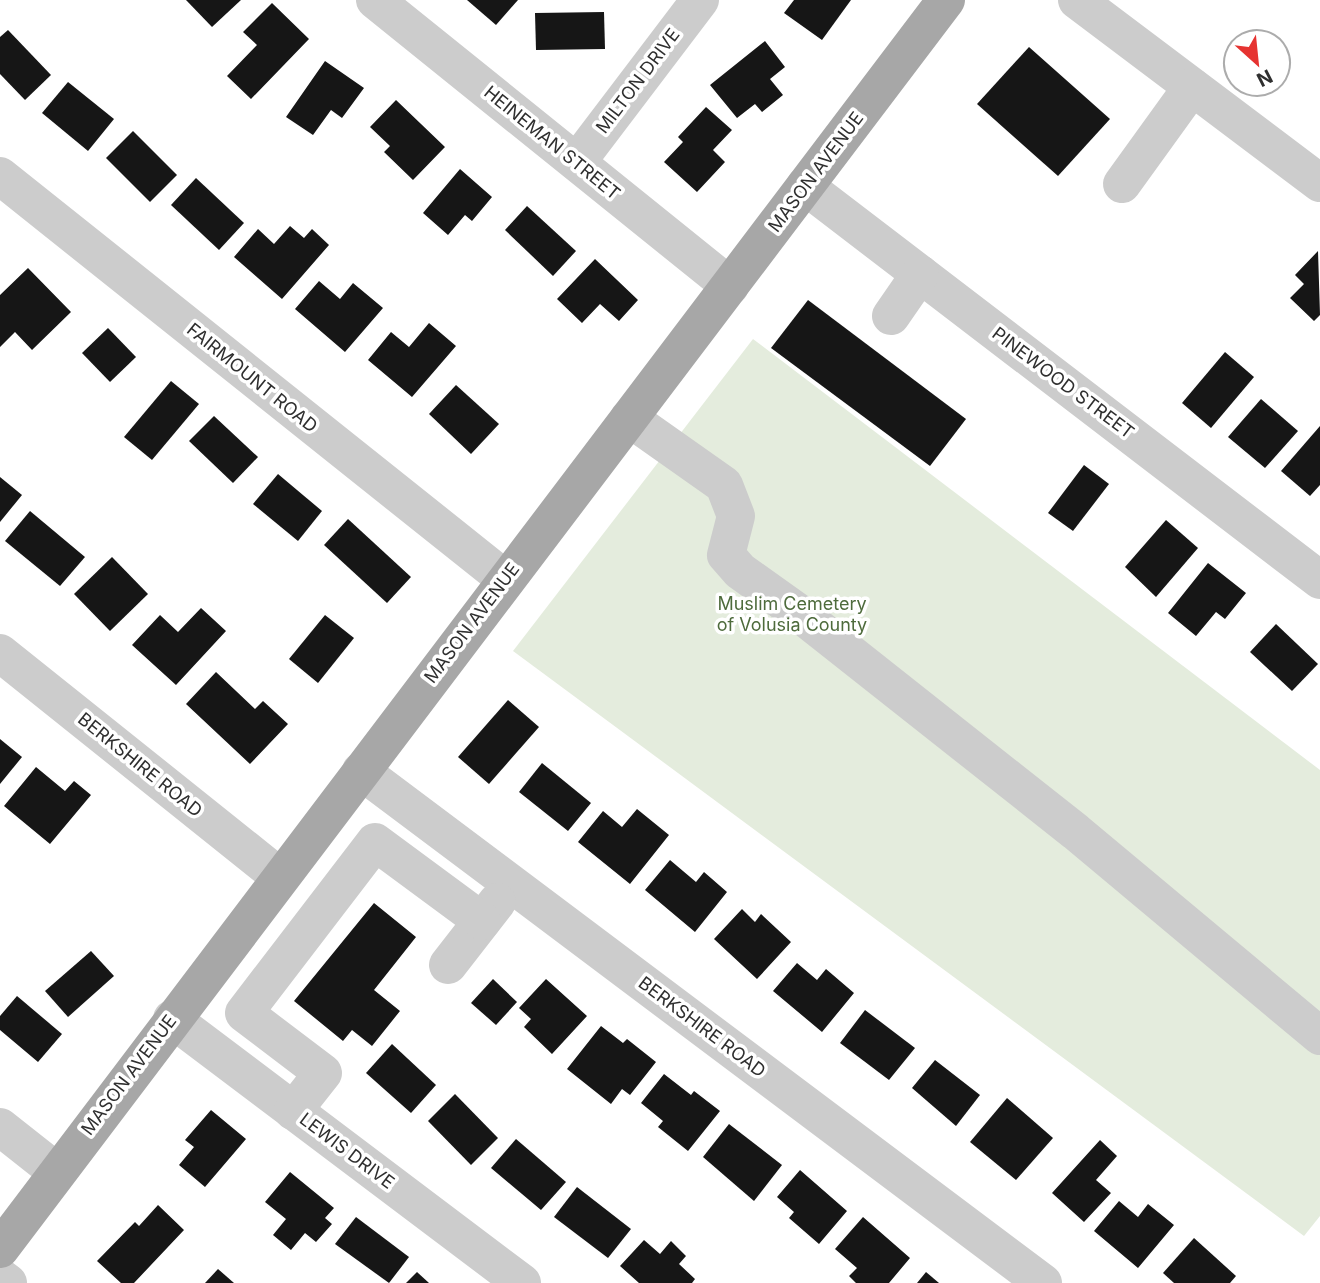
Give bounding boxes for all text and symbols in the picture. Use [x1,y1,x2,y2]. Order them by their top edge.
street label: MILTON DRIVE [591,24,684,137]
north arrow [1222,28,1292,98]
text: N [1253,64,1276,91]
street label: HEINEMAN STREET [480,81,624,204]
street label: MASON AVENUE [764,108,868,236]
street label: FAIRMOUNT ROAD [183,319,322,437]
street label: PINEWOOD STREET [988,322,1138,443]
street label: MASON AVENUE [420,559,524,687]
park label: Muslim Cemetery of Volusia County [717,593,867,635]
street label: BERKSHIRE ROAD [74,708,207,821]
street label: BERKSHIRE ROAD [635,972,770,1081]
street label: MASON AVENUE [77,1011,181,1139]
street label: LEWIS DRIVE [296,1108,399,1193]

